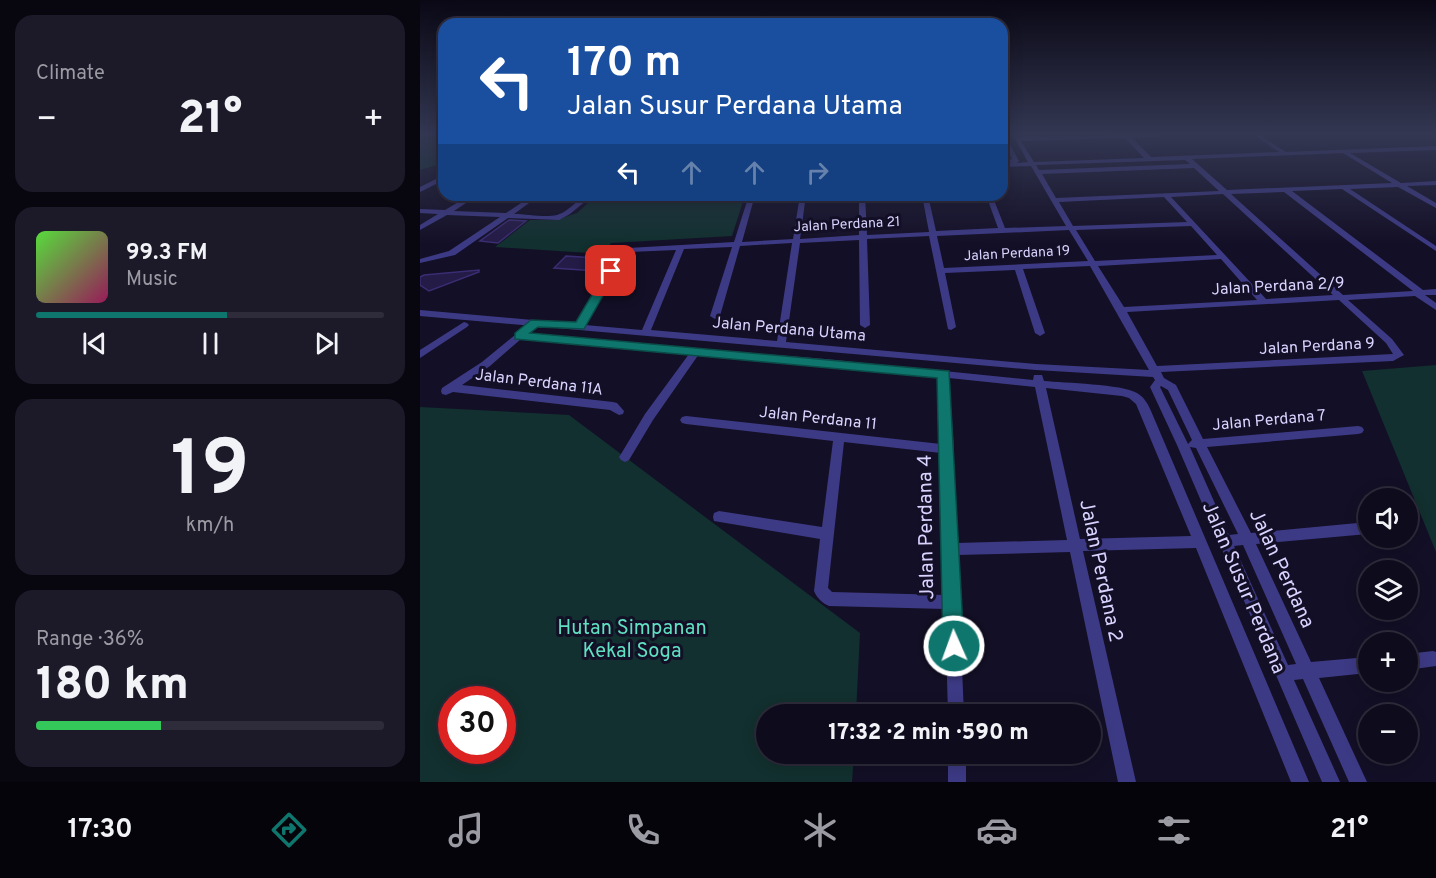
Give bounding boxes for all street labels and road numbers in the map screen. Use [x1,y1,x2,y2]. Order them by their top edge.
street label: Jalan Perdana 21 [793,214,901,236]
street label: Jalan Perdana 19 [963,243,1071,265]
street label: Jalan Perdana 2/9 [1211,274,1345,300]
street label: Jalan Perdana Utama [711,313,867,347]
street label: Jalan Perdana 9 [1259,334,1375,360]
street label: Jalan Perdana 11A [474,365,604,401]
street label: Jalan Perdana 11 [758,403,878,435]
street label: Jalan Perdana 7 [1211,406,1327,436]
street label: Jalan Perdana 4 [913,454,941,600]
street label: Jalan Perdana 2 [1072,497,1128,645]
street label: Jalan Susur Perdana [1195,498,1291,678]
street label: Jalan Perdana [1242,505,1320,633]

